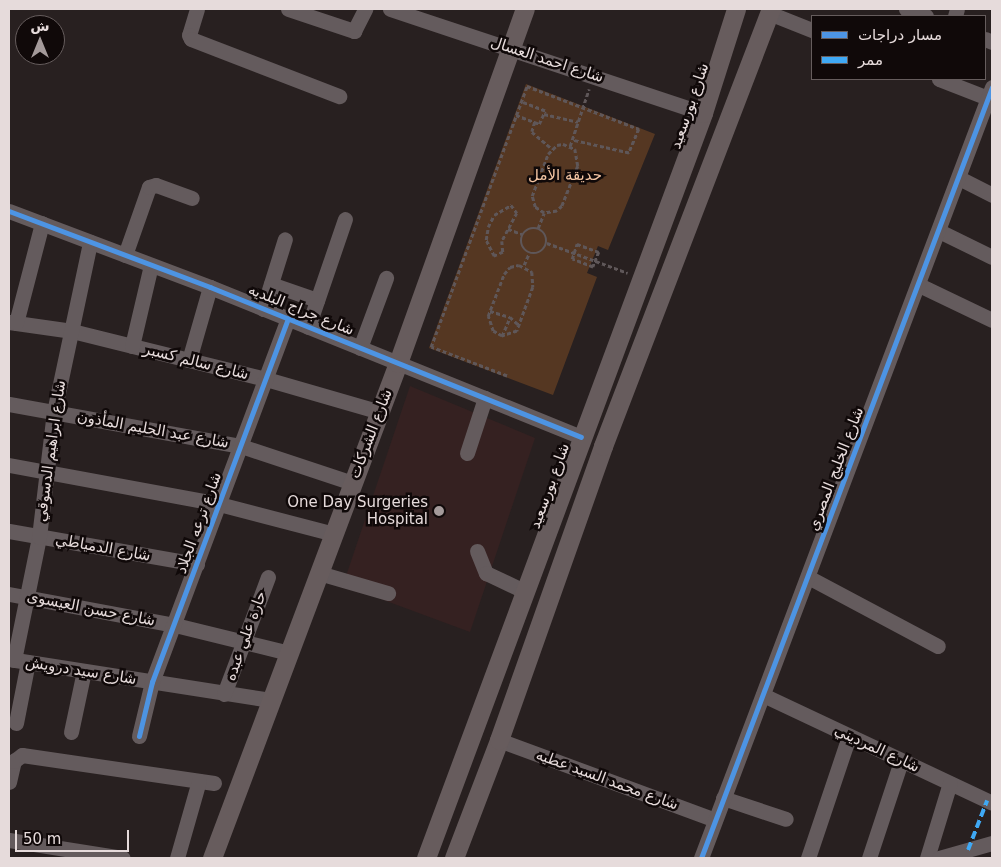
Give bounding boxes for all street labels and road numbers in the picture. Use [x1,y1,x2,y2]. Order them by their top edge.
street label: شارع احمد العسال [488,33,606,87]
street label: شارع بورسعيد [667,61,713,151]
street label: شارع جراج البلديه [245,281,357,339]
street label: شارع سالم كسبر [141,340,251,384]
street label: شارع ابراهيم الدسوقي [32,379,70,523]
street label: شارع الشركات [346,387,396,481]
street label: شارع الخليج المصري [804,405,868,533]
street label: شارع عبد الحليم المأذون [76,408,230,452]
street label: شارع بورسعيد [526,441,574,531]
street label: شارع ترعه الجلاد [172,470,226,576]
street label: شارع الدمياطي [54,531,152,565]
street label: شارع حسن العيسوى [25,588,157,630]
street label: حارة علي عبده [221,589,271,683]
street label: شارع سيد درويش [24,653,138,689]
street label: شارع المرديني [832,721,922,777]
street label: شارع محمد السيد عطيه [533,746,681,814]

